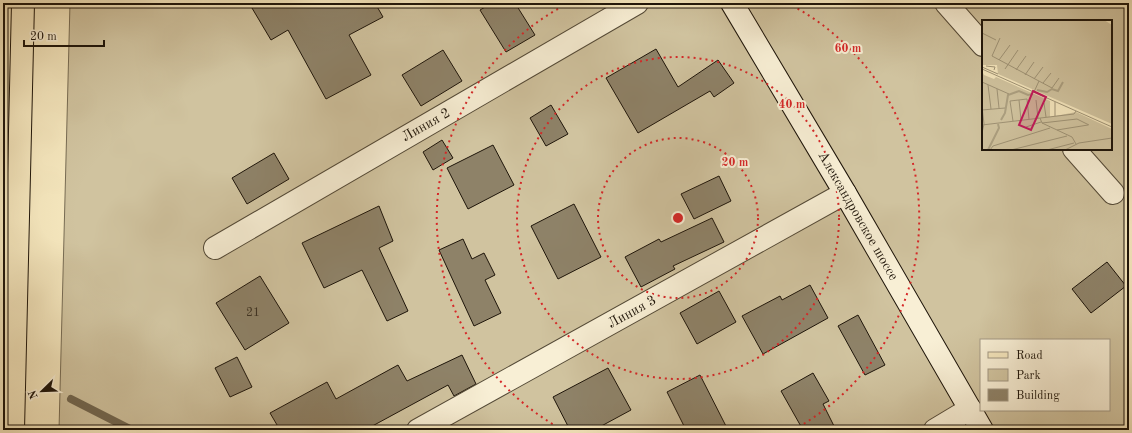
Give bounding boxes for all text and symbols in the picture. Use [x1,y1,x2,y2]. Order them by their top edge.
inset map [982,20,1112,150]
scale bar [24,22,104,48]
text: 20 m [30,31,57,43]
text: 60 m [835,43,862,55]
text: 40 m [779,99,806,111]
street label: Линия 2 [400,106,452,144]
street label: Александровское шоссе [815,149,901,283]
text: 20 m [722,157,749,169]
centre of rings [671,211,685,225]
street label: Линия 3 [605,293,659,331]
house number: 21 [246,307,260,319]
legend [980,339,1110,411]
text: Road [1016,350,1043,362]
text: Park [1016,370,1041,382]
north arrow [22,371,62,411]
text: N [27,388,41,400]
text: Building [1016,390,1060,402]

